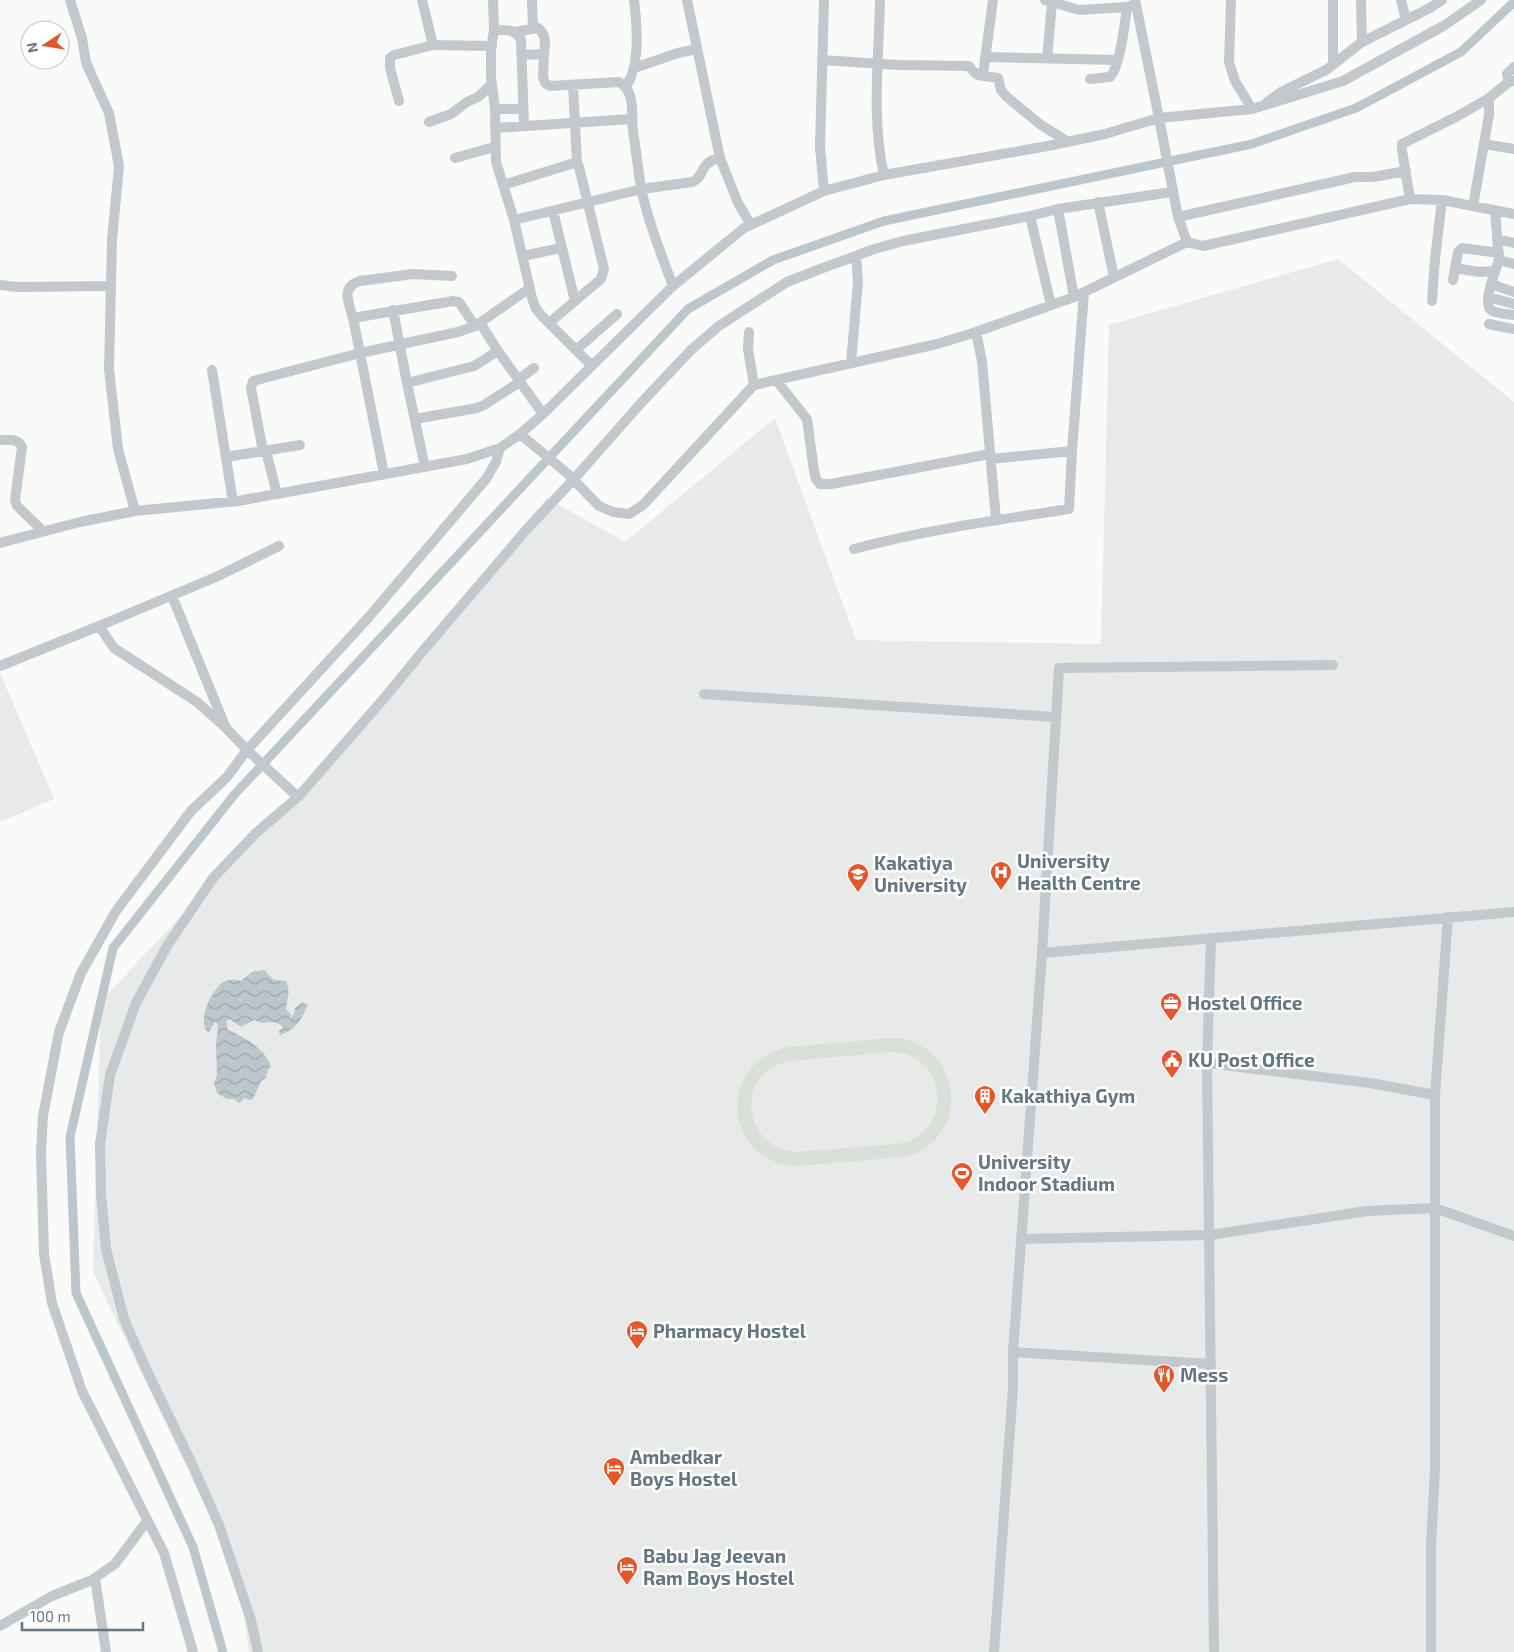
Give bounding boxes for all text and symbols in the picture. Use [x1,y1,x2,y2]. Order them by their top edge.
north arrow [20,20,70,70]
text: N [22,41,41,55]
place label: University Health Centre [1017,849,1141,894]
place label: Kakatiya University [874,851,967,897]
hospital icon: University Health Centre [989,860,1013,891]
school or university icon: Kakatiya University [846,862,870,893]
office icon: Hostel Office [1159,991,1183,1022]
place label: Hostel Office [1187,991,1303,1014]
public building icon: KU Post Office [1160,1048,1184,1079]
place label: KU Post Office [1188,1048,1315,1071]
building icon: Kakathiya Gym [973,1084,997,1115]
place label: Kakathiya Gym [1001,1084,1135,1108]
place label: University Indoor Stadium [978,1150,1115,1195]
sports icon: University Indoor Stadium [950,1161,974,1192]
hotel icon: Pharmacy Hostel [625,1319,649,1350]
place label: Pharmacy Hostel [653,1319,807,1343]
restaurant icon: Mess [1152,1363,1176,1394]
place label: Mess [1180,1363,1228,1386]
place label: Ambedkar Boys Hostel [630,1445,738,1491]
hotel icon: Ambedkar Boys Hostel [602,1456,626,1487]
place label: Babu Jag Jeevan Ram Boys Hostel [643,1544,795,1590]
hotel icon: Babu Jag Jeevan Ram Boys Hostel [615,1555,639,1586]
scale bar [22,1600,144,1632]
text: 100 m [30,1607,71,1625]

